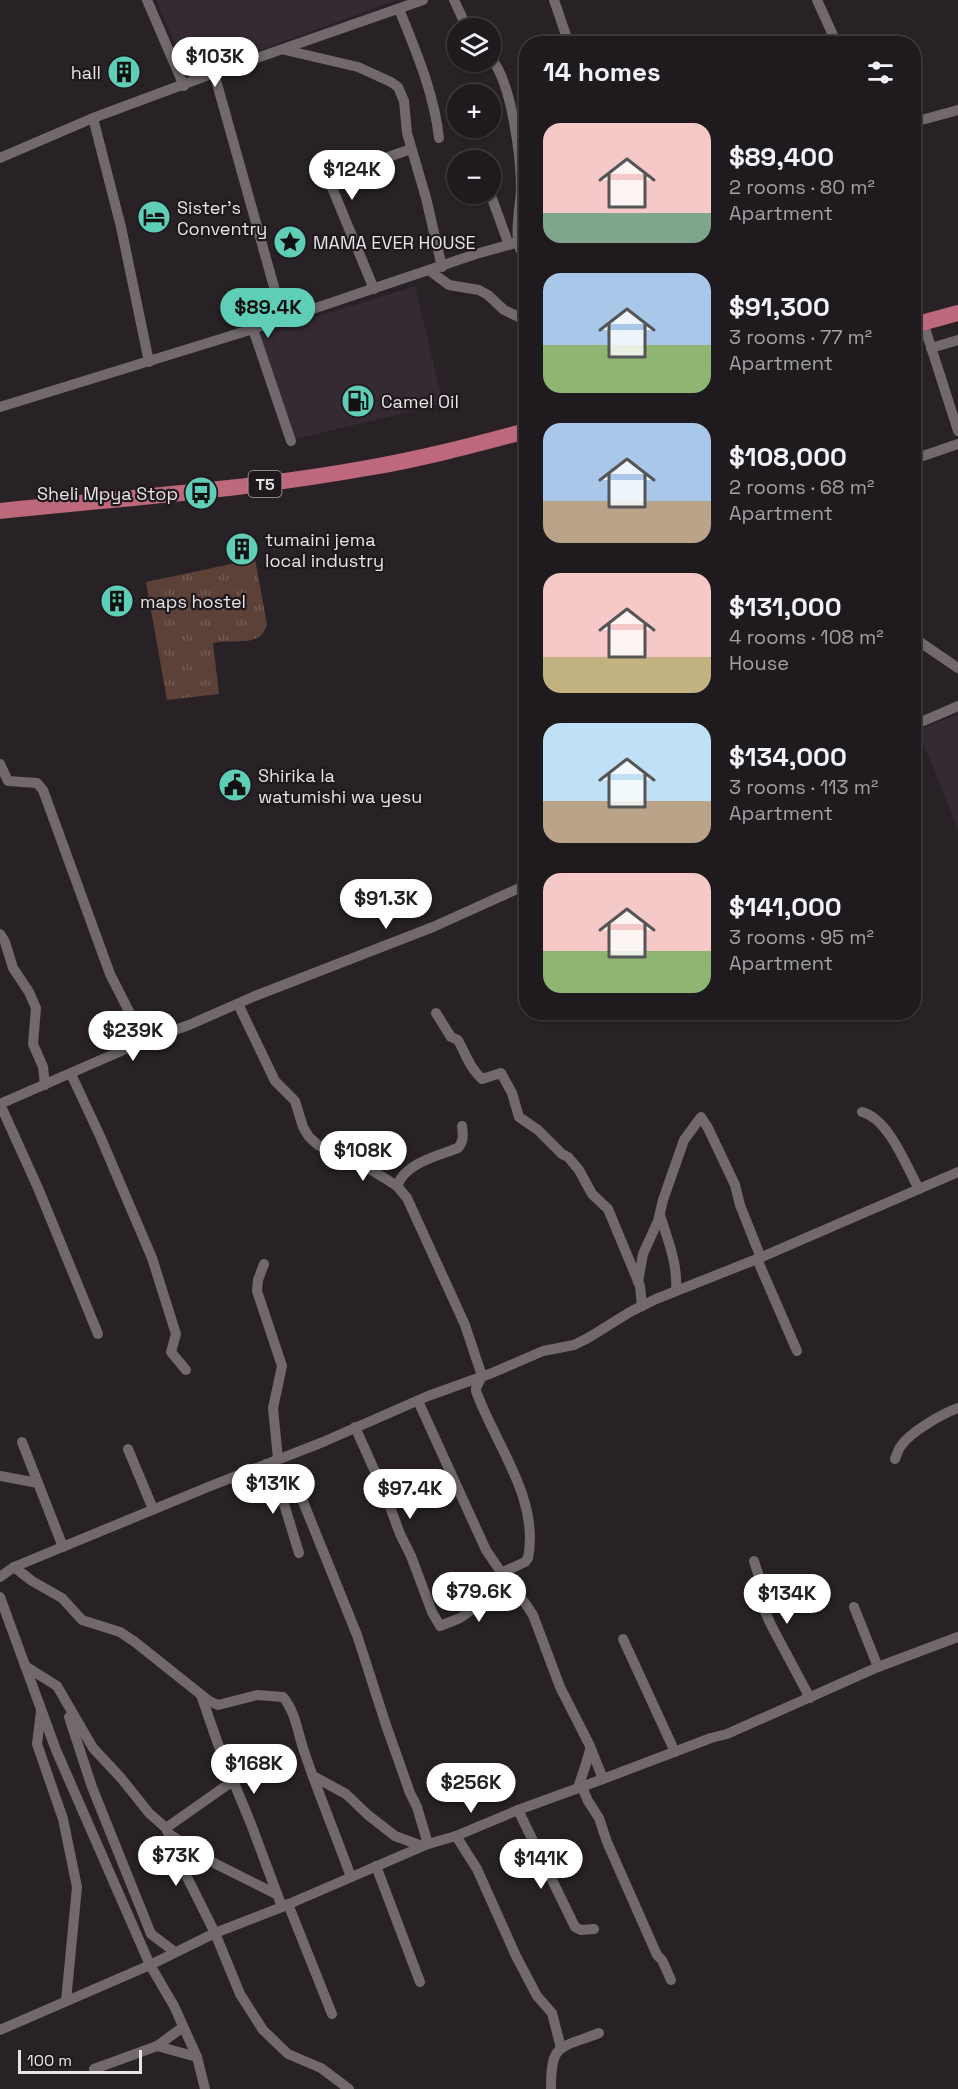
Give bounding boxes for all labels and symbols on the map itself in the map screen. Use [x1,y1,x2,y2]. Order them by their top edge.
pin: $103K [173,37,257,88]
building icon: hall [106,54,142,90]
place label: hall [71,61,101,84]
pin: $124K [310,150,394,201]
place label: Sister's Conventry [177,196,267,240]
hotel icon: Sister's Conventry [136,199,172,235]
place icon: MAMA EVER HOUSE [272,224,308,260]
place label: MAMA EVER HOUSE [313,231,476,254]
pin: $89.4K [219,288,317,339]
fuel station icon: Camel Oil [340,383,376,419]
place label: Camel Oil [381,390,459,413]
road number: T5 [248,471,282,497]
bus stop icon: Sheli Mpya Stop [183,475,219,511]
place label: Sheli Mpya Stop [37,482,178,505]
place label: tumaini jema local industry [265,528,384,572]
building icon: tumaini jema local industry [224,531,260,567]
building icon: maps hostel [99,583,135,619]
place label: maps hostel [140,590,246,613]
place label: Shirika la watumishi wa yesu [258,764,422,808]
public building icon: Shirika la watumishi wa yesu [217,767,253,803]
pin: $91.3K [337,879,435,930]
pin: $239K [91,1011,175,1062]
pin: $108K [321,1131,405,1182]
pin: $131K [231,1464,315,1515]
pin: $97.4K [361,1469,459,1520]
pin: $79.6K [430,1572,528,1623]
pin: $134K [745,1574,829,1625]
pin: $168K [212,1744,296,1795]
pin: $256K [429,1763,513,1814]
pin: $73K [140,1836,212,1887]
pin: $141K [499,1839,583,1890]
scale bar [18,2047,142,2074]

